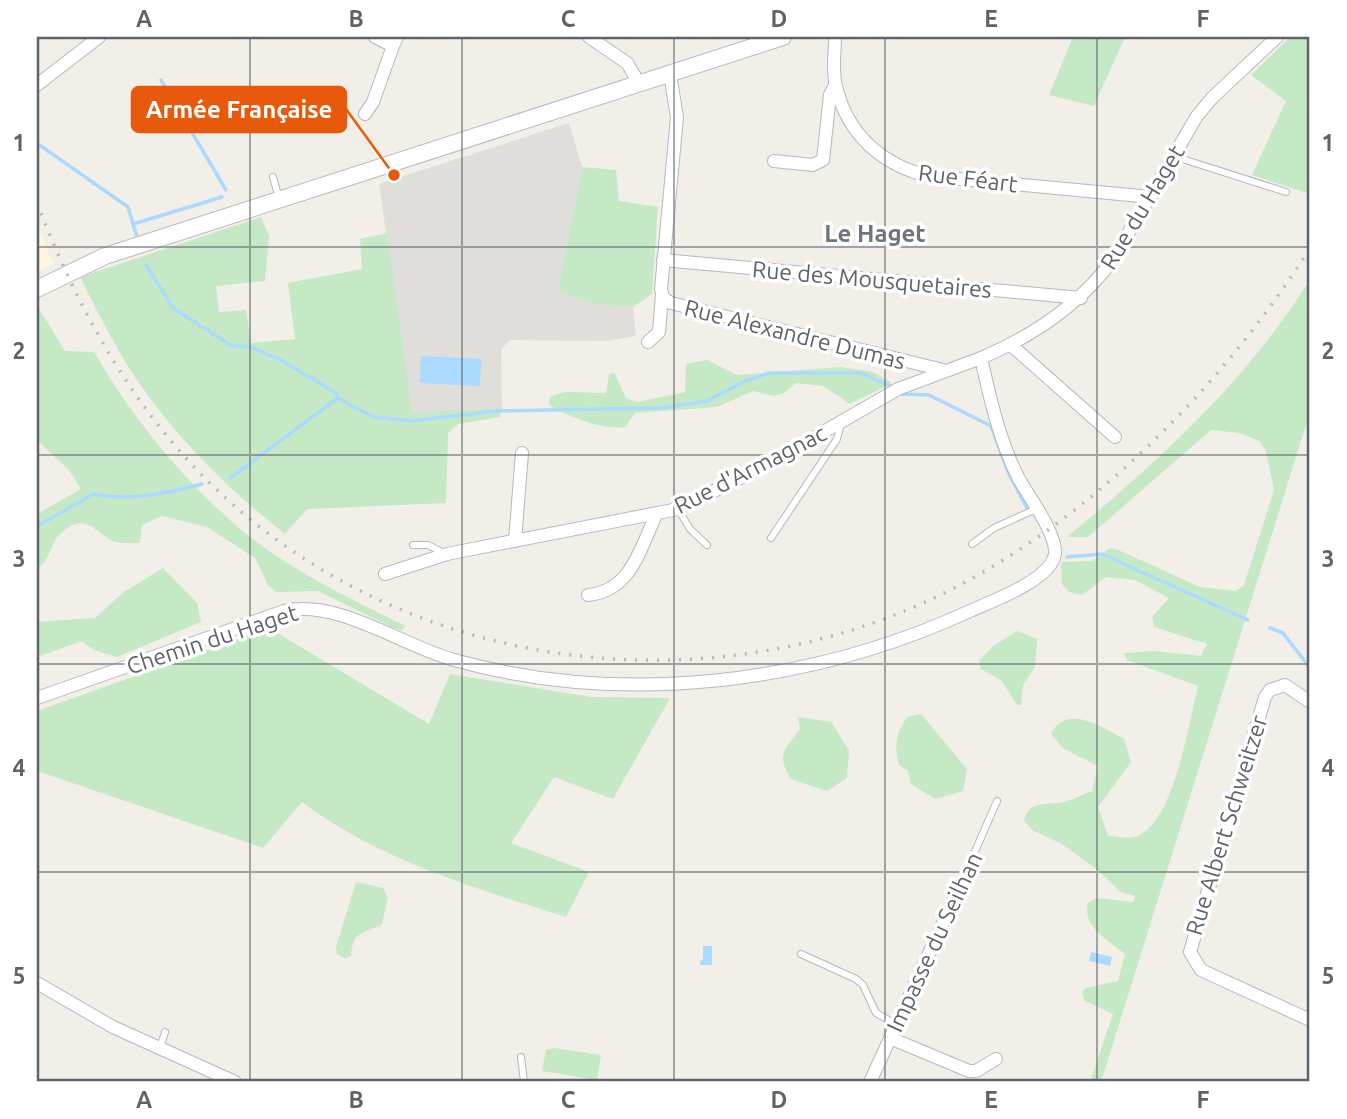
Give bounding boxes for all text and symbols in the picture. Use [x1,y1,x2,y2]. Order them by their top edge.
text: A [136,6,152,31]
text: B [348,6,364,31]
text: C [561,6,576,31]
text: D [771,6,787,31]
text: E [984,6,998,31]
text: F [1197,6,1210,31]
callout: Armée Française [132,87,346,132]
text: Armée Française [146,96,332,123]
text: 1 [13,130,25,155]
text: 1 [1322,130,1334,155]
street label: Rue du Haget [1095,141,1189,273]
street label: Rue Féart [917,160,1019,196]
district label: Le Haget [824,220,926,247]
street label: Rue des Mousquetaires [751,256,993,302]
street label: Rue Alexandre Dumas [682,294,908,374]
text: 2 [13,338,25,363]
text: 2 [1322,338,1334,363]
street label: Rue d'Armagnac [670,420,830,518]
text: 3 [13,546,25,571]
text: 3 [1322,546,1334,571]
street label: Chemin du Haget [123,600,301,678]
street label: Rue Albert Schweitzer [1181,712,1271,938]
text: 4 [13,755,26,780]
text: 4 [1322,755,1335,780]
street label: Impasse du Seilhan [881,848,987,1036]
text: 5 [13,963,25,988]
text: 5 [1322,963,1334,988]
text: A [136,1087,152,1112]
text: B [348,1087,364,1112]
text: C [561,1087,576,1112]
text: D [771,1087,787,1112]
text: E [984,1087,998,1112]
text: F [1197,1087,1210,1112]

